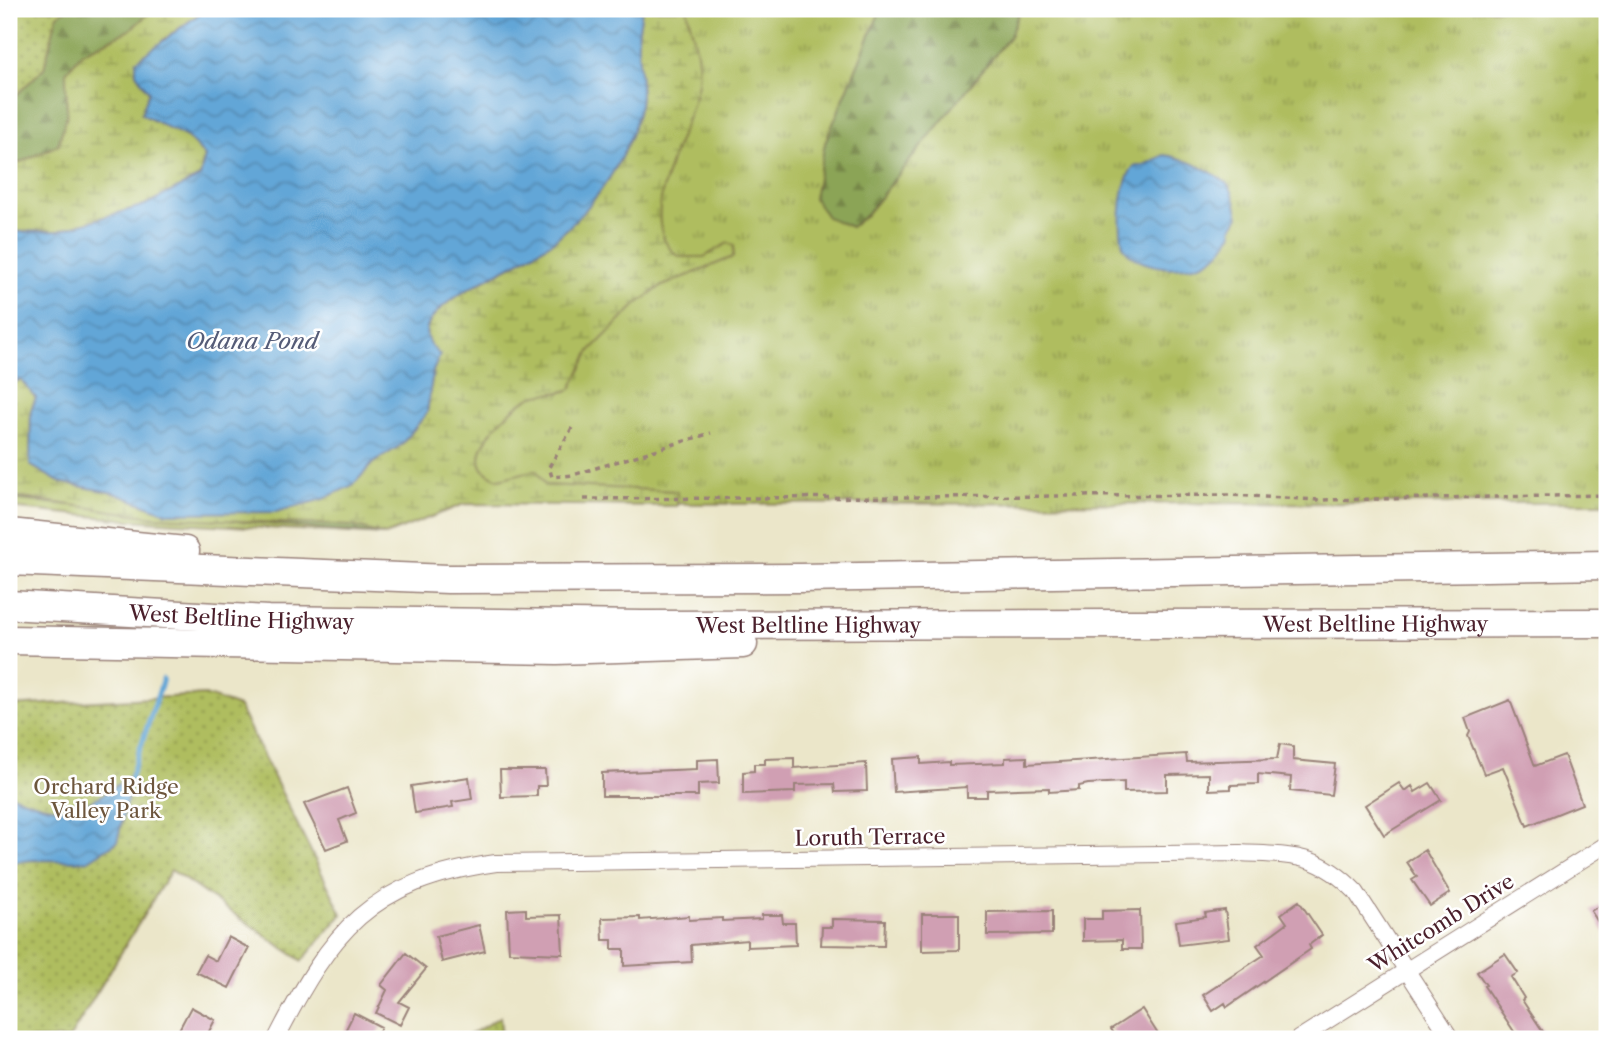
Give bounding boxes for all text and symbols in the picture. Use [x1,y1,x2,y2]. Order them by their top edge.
water label: Odana Pond [186,327,320,355]
street label: West Beltline Highway [127,599,355,634]
street label: West Beltline Highway [1262,611,1489,636]
street label: West Beltline Highway [695,612,922,637]
park label: Orchard Ridge Valley Park [33,774,179,823]
street label: Loruth Terrace [794,823,946,851]
street label: Whitcomb Drive [1363,868,1518,978]

